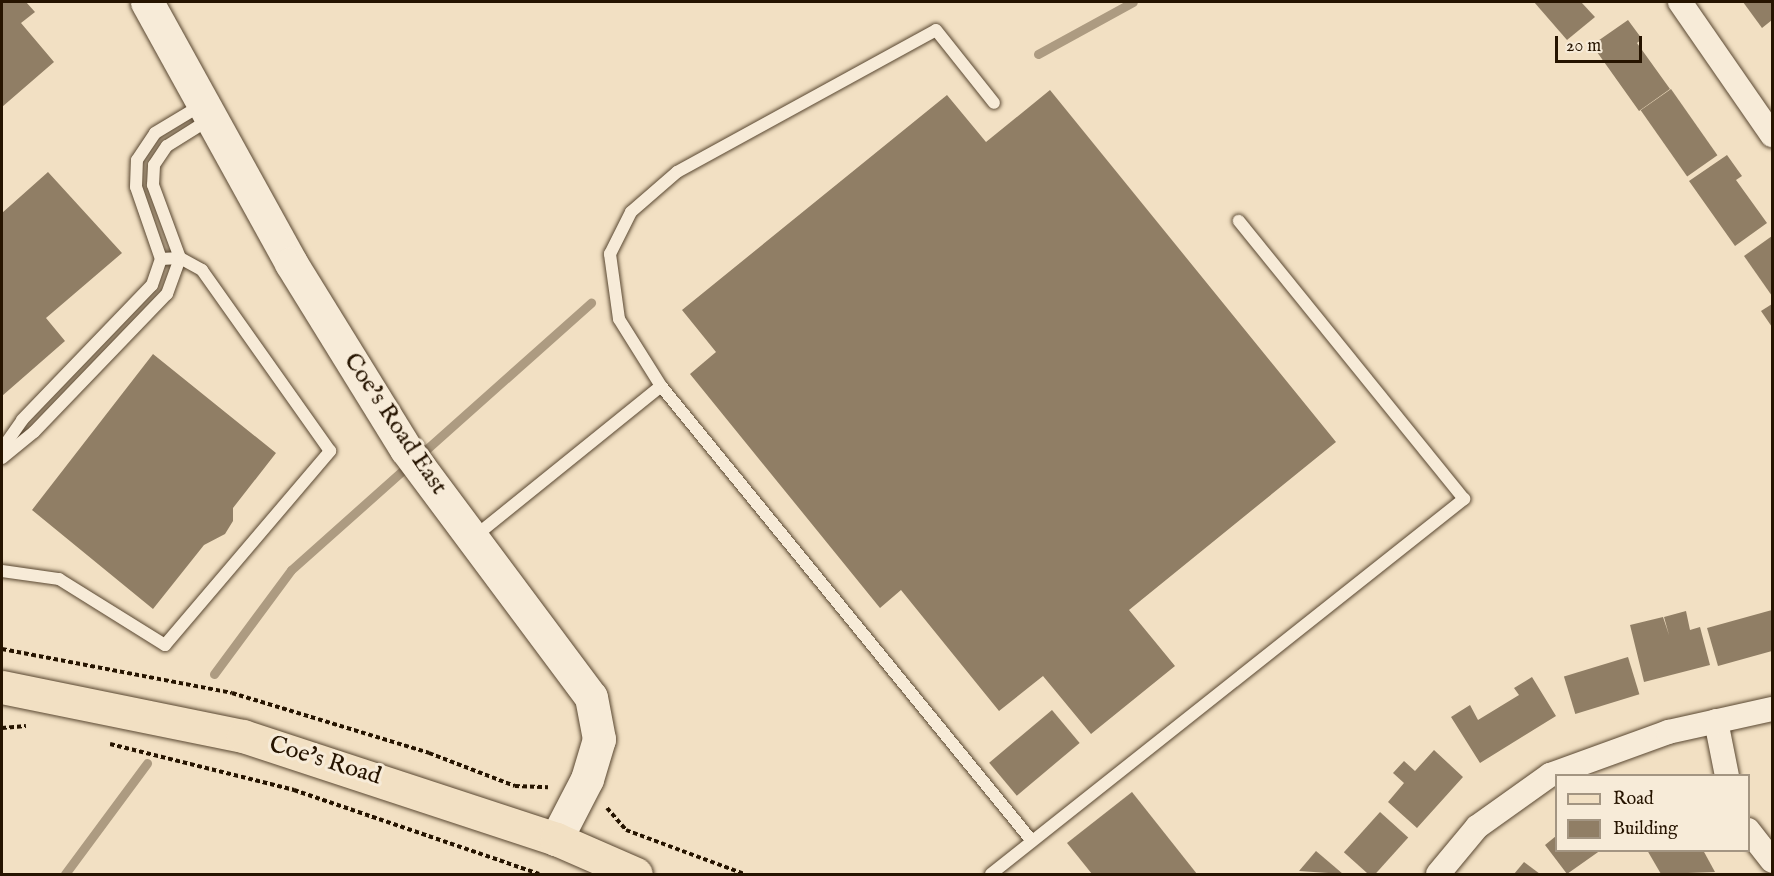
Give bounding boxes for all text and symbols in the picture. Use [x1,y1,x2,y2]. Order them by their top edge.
scale bar [1558,24,1645,62]
text: 20 m [1566,35,1601,58]
street label: Coe's Road East [337,348,453,500]
street label: Coe's Road [266,730,384,792]
legend [1555,774,1750,852]
text: Road [1613,788,1654,811]
text: Building [1613,818,1678,841]

